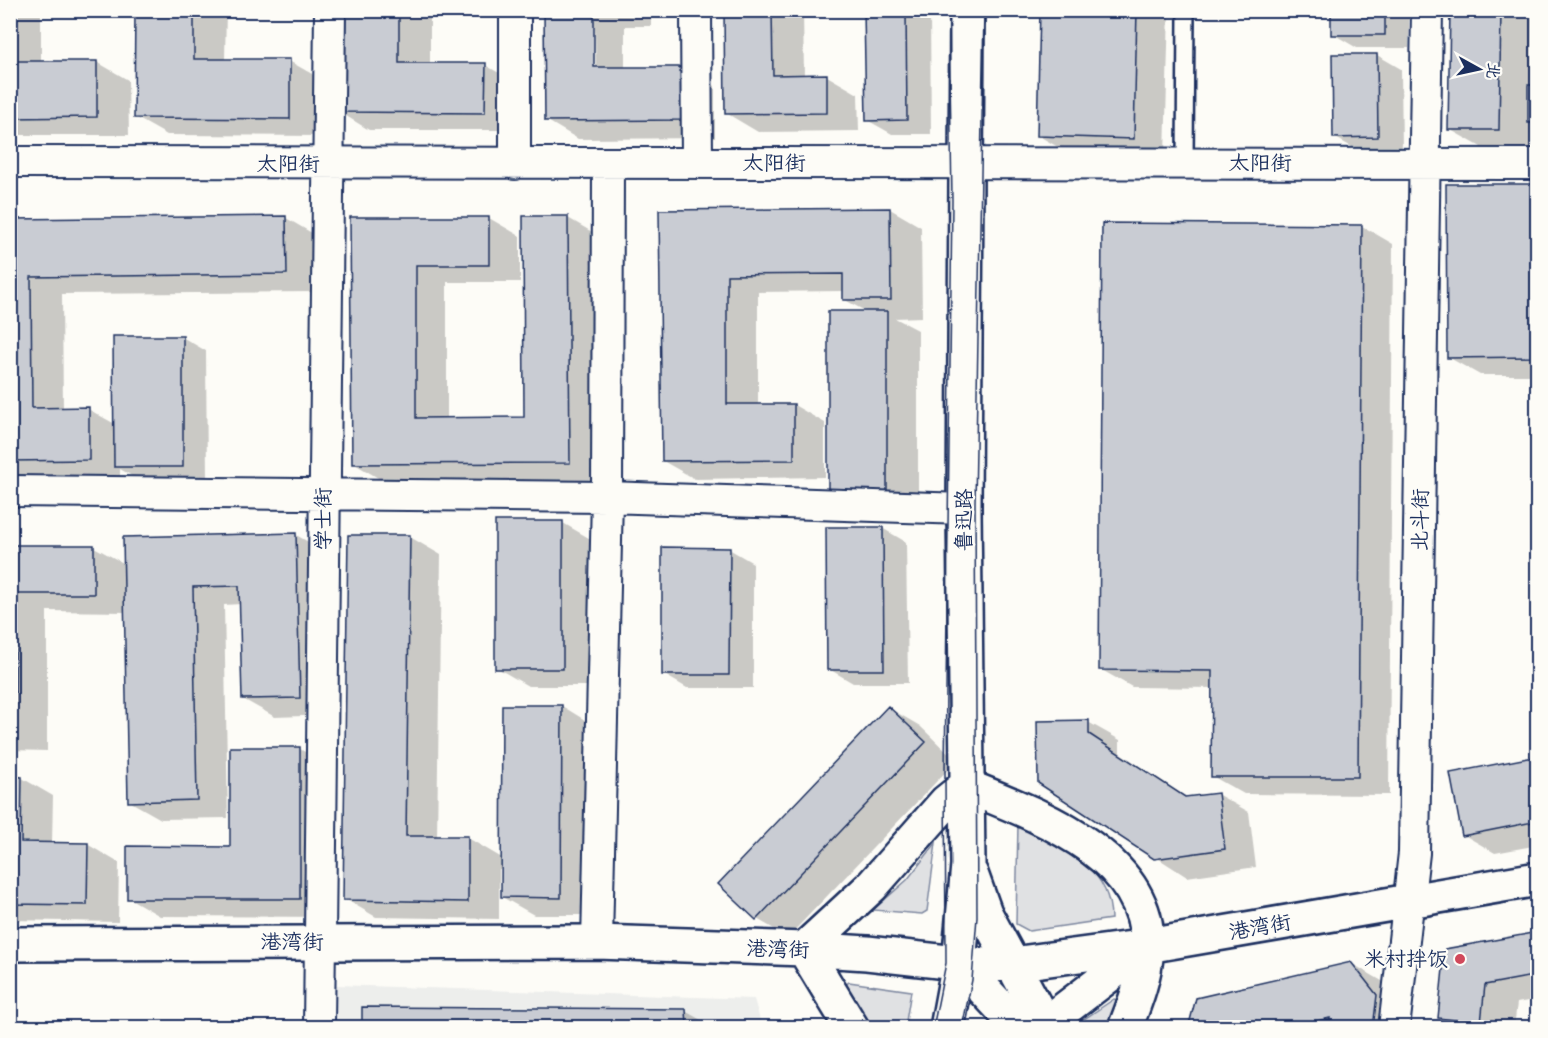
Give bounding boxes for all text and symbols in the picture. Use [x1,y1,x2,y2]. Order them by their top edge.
north arrow [1449,39,1509,99]
text: 北 [1483,62,1503,80]
street label: 太阳街 [743,151,806,175]
street label: 太阳街 [1229,151,1292,175]
street label: 太阳街 [257,152,320,176]
street label: 学士街 [311,488,335,551]
street label: 北斗街 [1407,488,1433,552]
street label: 鲁迅路 [952,489,976,552]
street label: 港湾街 [1227,910,1293,944]
street label: 港湾街 [261,930,324,954]
street label: 港湾街 [746,936,810,962]
place label: 米村拌饭 [1364,947,1448,971]
marker: 米村拌饭 [1453,952,1467,966]

